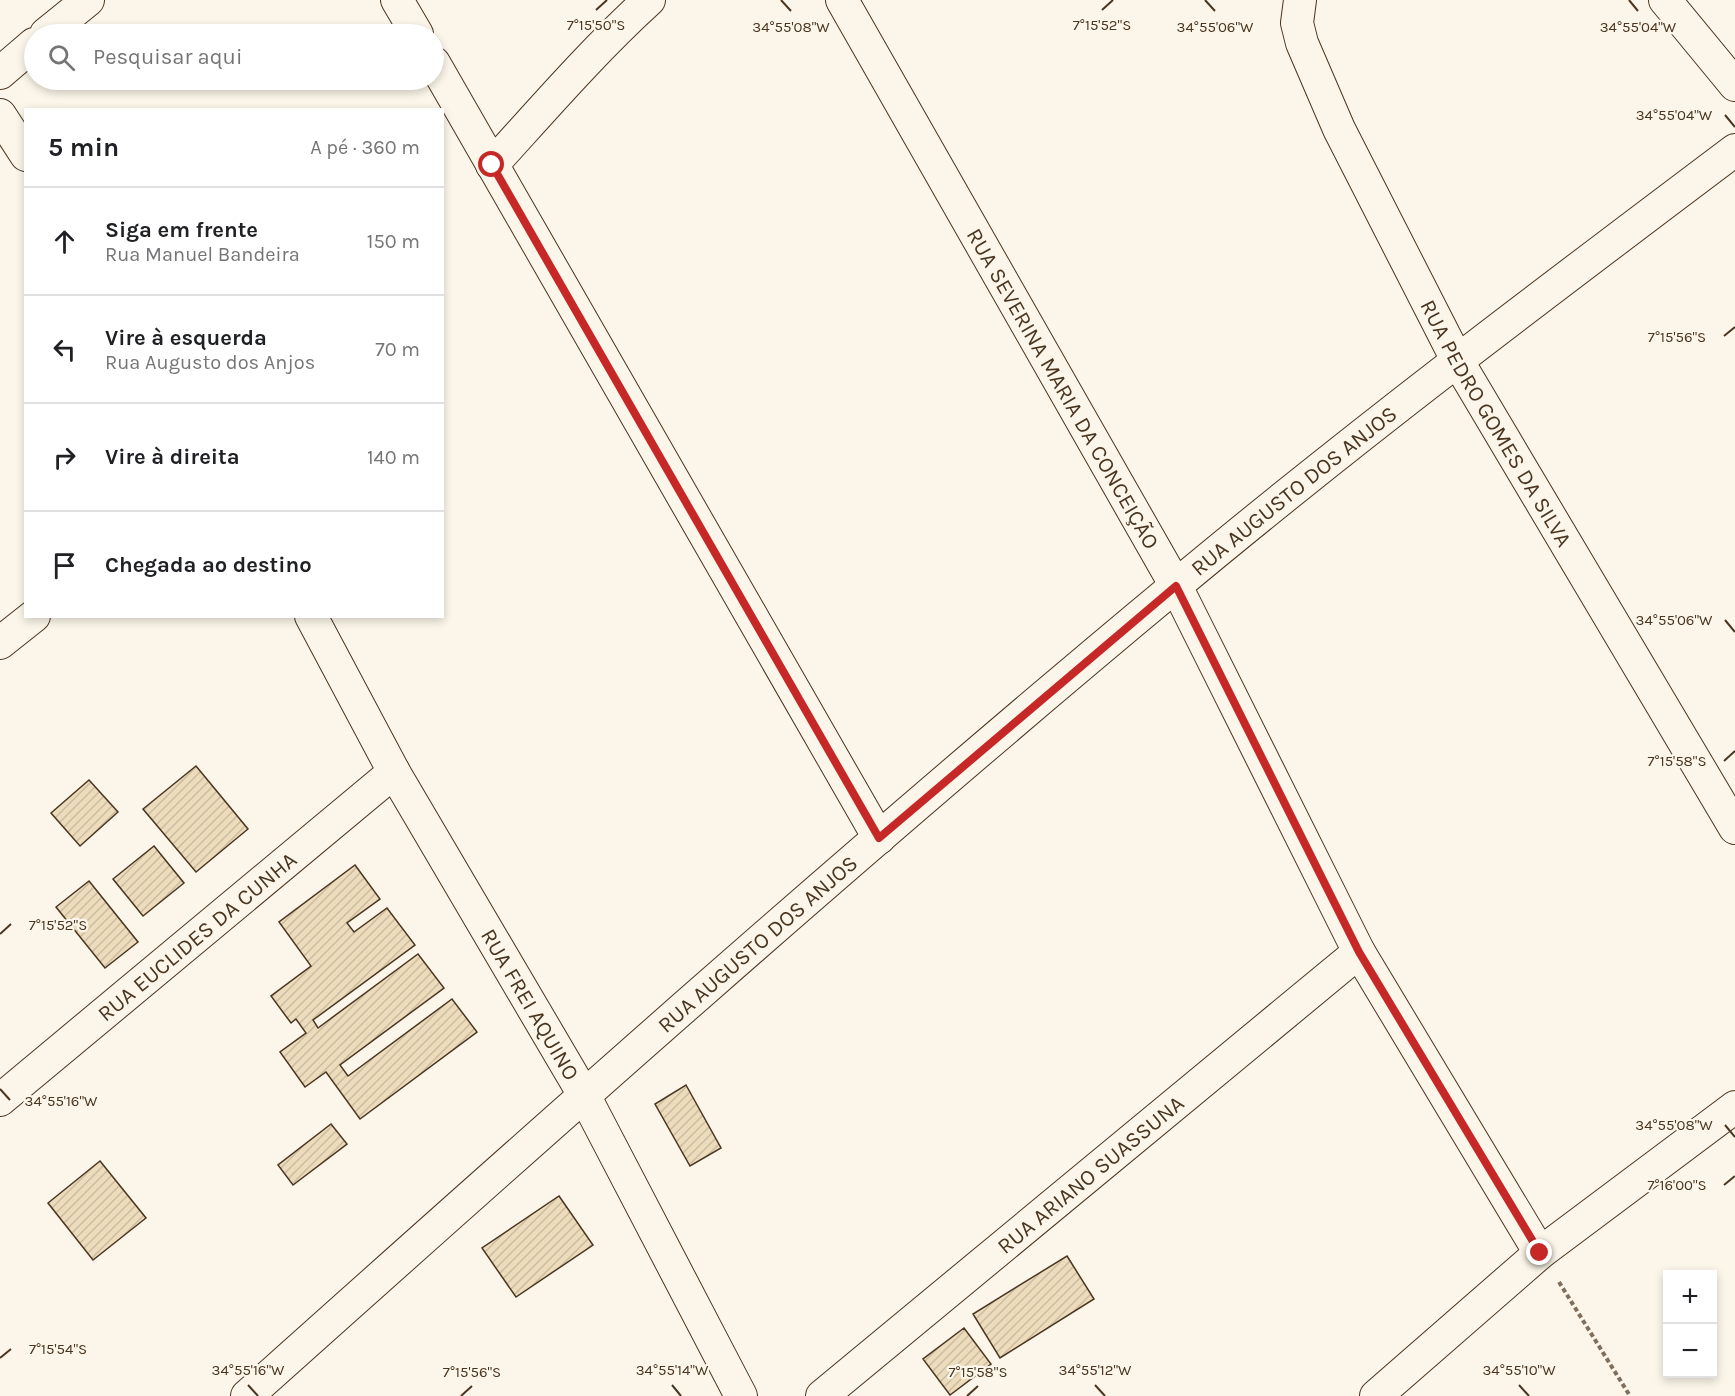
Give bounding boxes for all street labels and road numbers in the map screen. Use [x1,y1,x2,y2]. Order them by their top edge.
street label: RUA SEVERINA MARIA DA CONCEIÇÃO [961,224,1164,554]
street label: RUA PEDRO GOMES DA SILVA [1414,295,1577,552]
street label: RUA AUGUSTO DOS ANJOS [1186,401,1402,582]
street label: RUA EUCLIDES DA CUNHA [93,847,302,1027]
street label: RUA AUGUSTO DOS ANJOS [653,850,863,1038]
street label: RUA FREI AQUINO [475,924,584,1085]
street label: RUA ARIANO SUASSUNA [992,1090,1190,1260]

